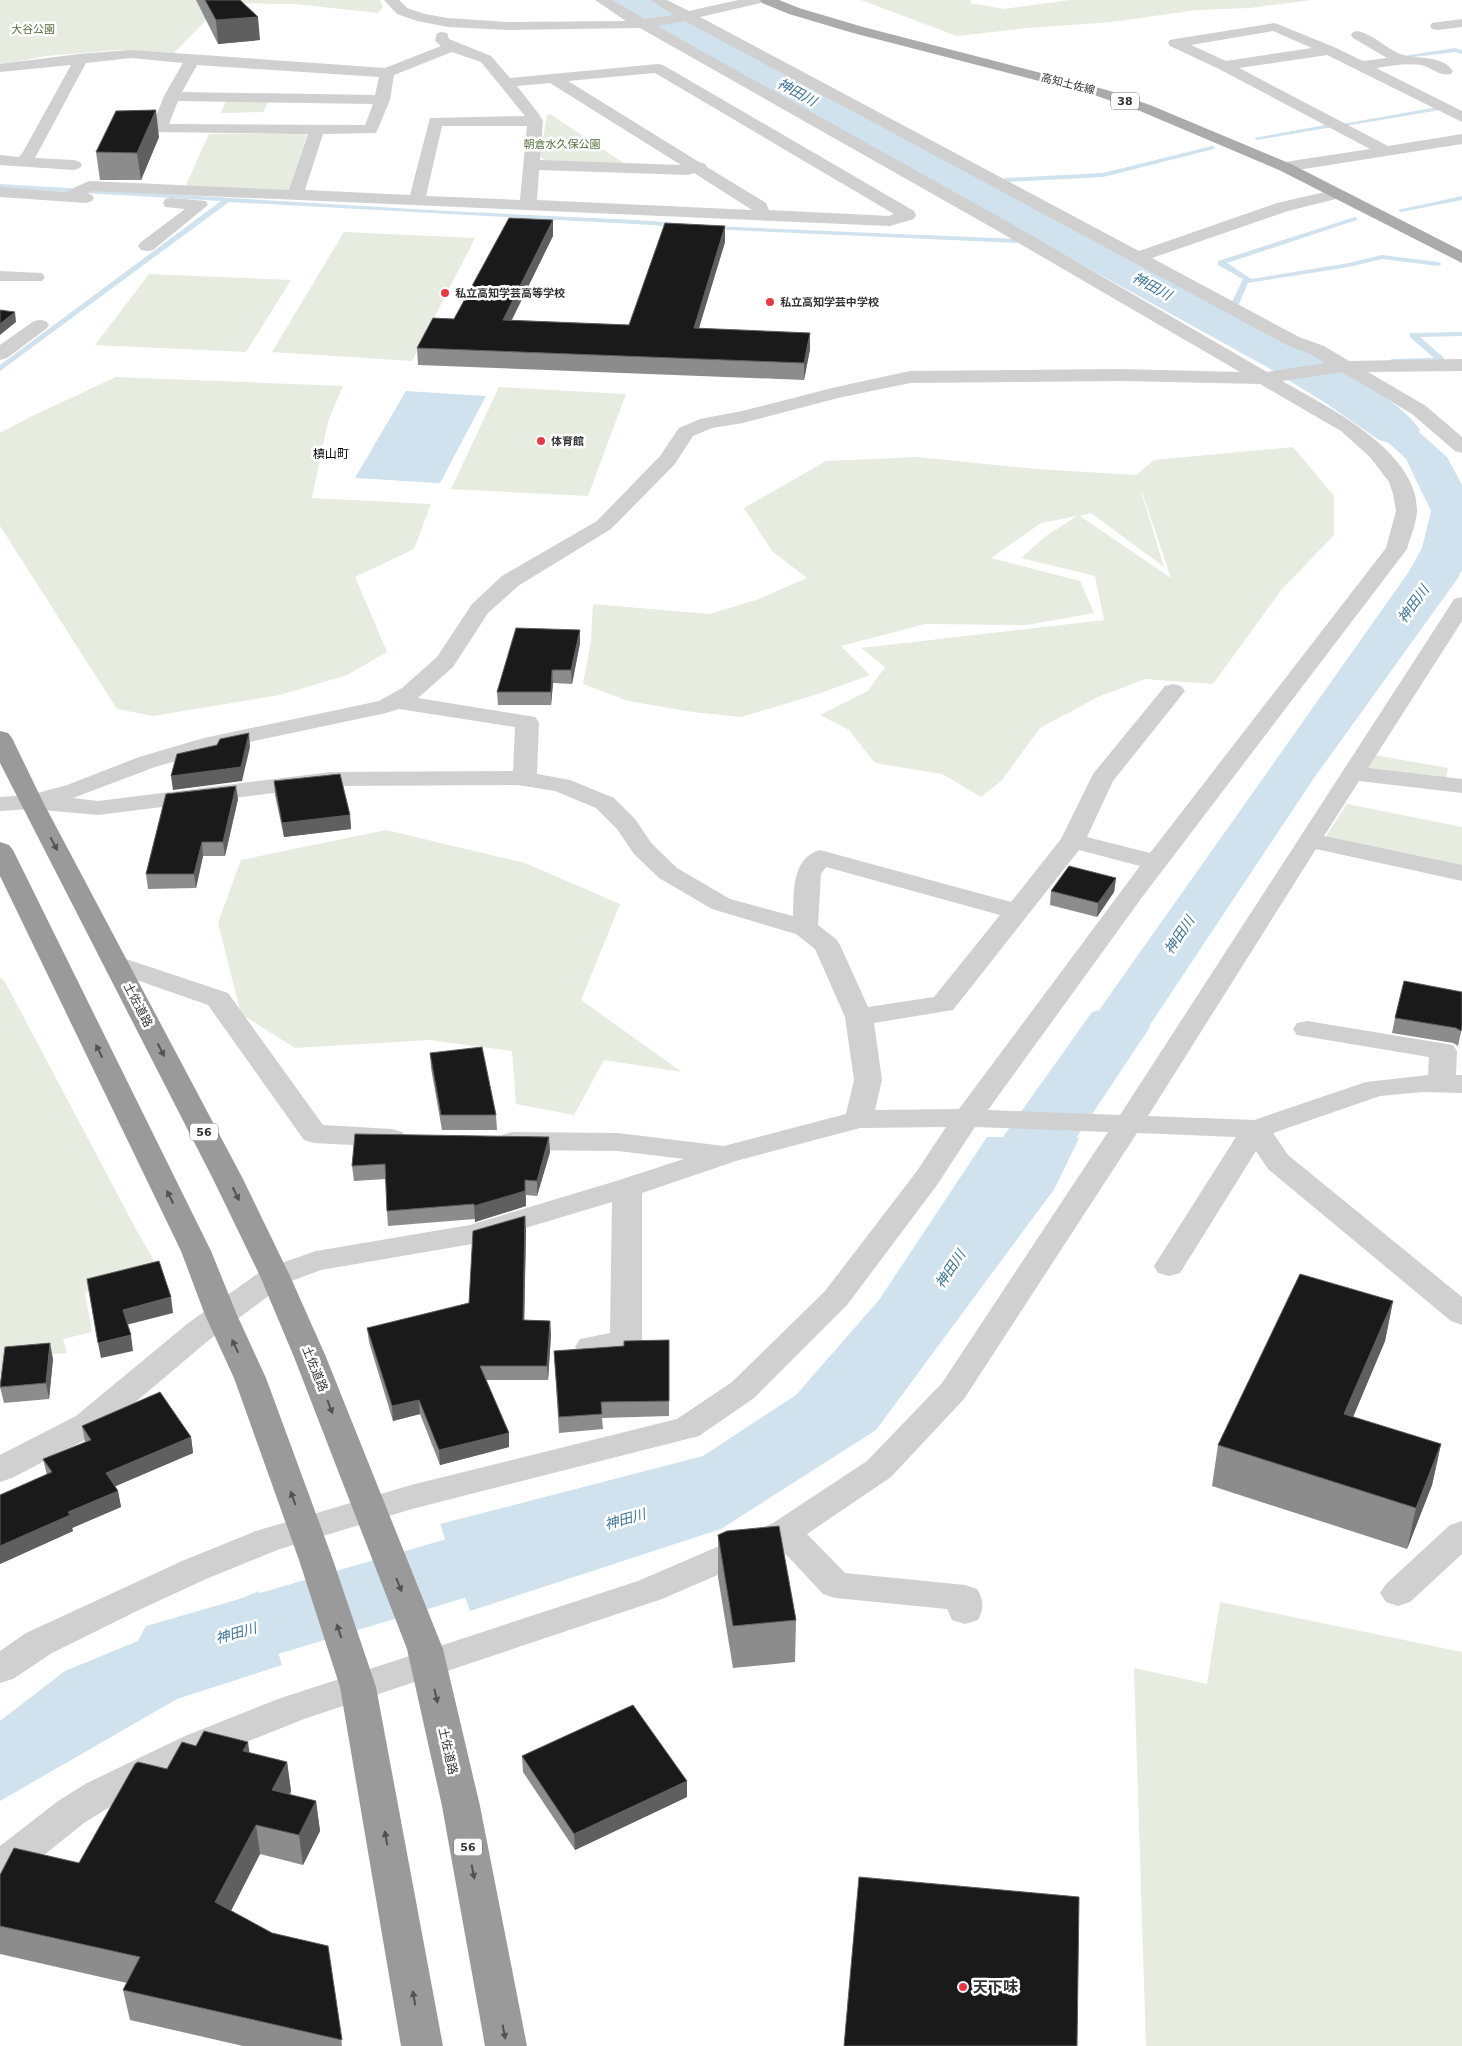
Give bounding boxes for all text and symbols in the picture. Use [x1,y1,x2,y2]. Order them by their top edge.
park label: 大谷公園 [11,23,55,36]
street label: 高知土佐線 [1040,71,1096,97]
water label: 神田川 [775,75,821,110]
road number: 38 [1111,92,1139,110]
park label: 朝倉水久保公園 [524,138,601,151]
water label: 神田川 [1130,269,1176,304]
marker: 私立高知学芸高等学校 [439,287,451,299]
place label: 私立高知学芸高等学校 [455,287,565,300]
marker: 私立高知学芸中学校 [764,296,776,308]
place label: 私立高知学芸中学校 [780,296,879,309]
marker: 体育館 [535,435,547,447]
place label: 体育館 [551,435,584,448]
district label: 槙山町 [313,447,349,461]
water label: 神田川 [1394,581,1433,626]
one-way arrow [50,836,58,851]
water label: 神田川 [1161,911,1198,957]
street label: 土佐道路 [121,980,155,1030]
one-way arrow [157,1043,165,1057]
one-way arrow [94,1044,102,1058]
road number: 56 [190,1124,218,1140]
one-way arrow [231,1187,240,1202]
one-way arrow [166,1190,174,1204]
water label: 神田川 [932,1245,969,1291]
one-way arrow [231,1339,239,1353]
street label: 土佐道路 [300,1344,330,1394]
one-way arrow [326,1400,334,1415]
one-way arrow [289,1490,297,1505]
water label: 神田川 [603,1505,649,1532]
one-way arrow [395,1577,403,1592]
water label: 神田川 [214,1619,260,1646]
one-way arrow [335,1624,342,1639]
one-way arrow [432,1689,440,1704]
street label: 土佐道路 [436,1726,460,1776]
one-way arrow [381,1829,389,1845]
road number: 56 [454,1838,482,1855]
one-way arrow [469,1865,477,1880]
place label: 天下味 [973,1978,1018,1996]
marker: 天下味 [957,1981,969,1993]
one-way arrow [409,1990,417,2006]
one-way arrow [500,2024,508,2040]

